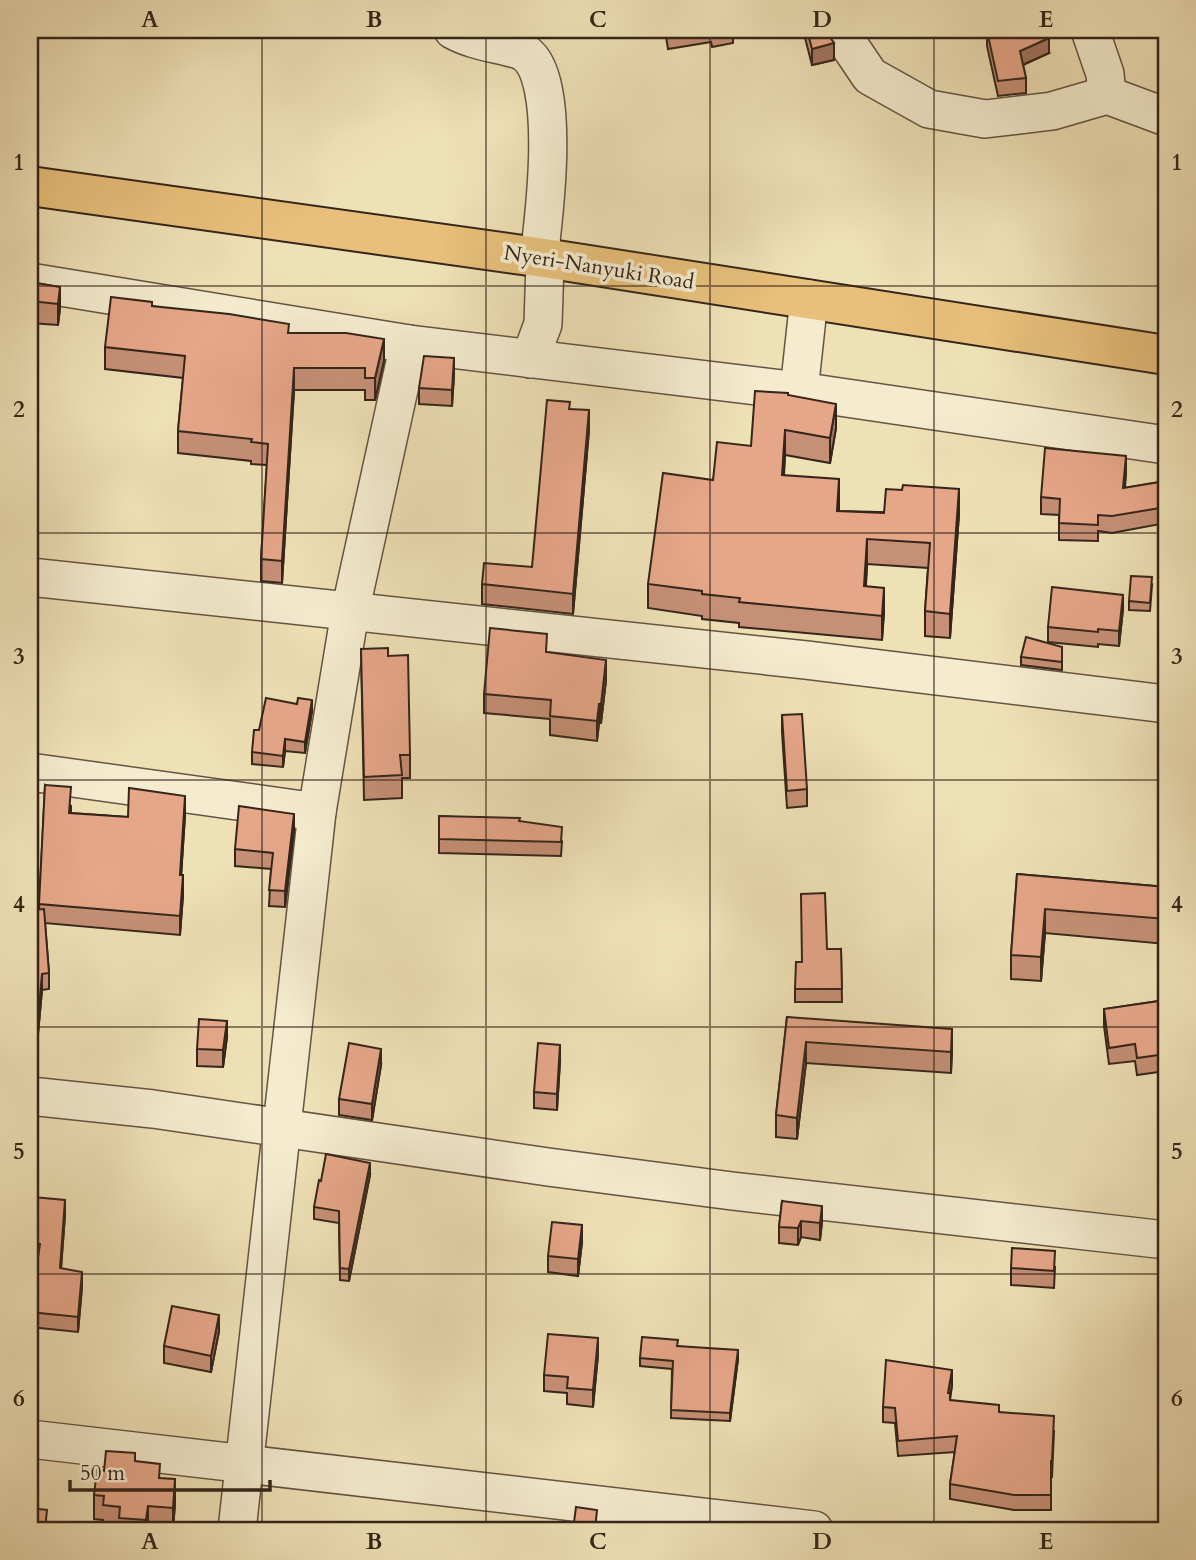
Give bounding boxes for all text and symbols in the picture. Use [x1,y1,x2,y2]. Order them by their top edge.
text: A [141,4,159,35]
text: B [366,4,382,35]
text: C [589,4,607,35]
text: D [812,4,832,35]
text: E [1039,4,1053,35]
text: 1 [13,147,25,178]
text: 1 [1171,147,1183,178]
street label: Nyeri-Nanyuki Road [502,238,696,297]
text: 2 [13,394,25,425]
text: 2 [1171,394,1183,425]
text: 3 [13,641,25,672]
text: 3 [1171,641,1183,672]
text: 4 [13,889,25,920]
text: 4 [1171,889,1183,920]
text: 5 [13,1136,25,1167]
text: 5 [1171,1136,1183,1167]
text: 6 [13,1383,25,1414]
text: 6 [1171,1383,1183,1414]
scale bar [70,1448,270,1492]
text: 50 m [80,1459,125,1488]
text: A [141,1526,159,1557]
text: B [366,1526,382,1557]
text: C [589,1526,607,1557]
text: D [812,1526,832,1557]
text: E [1039,1526,1053,1557]

